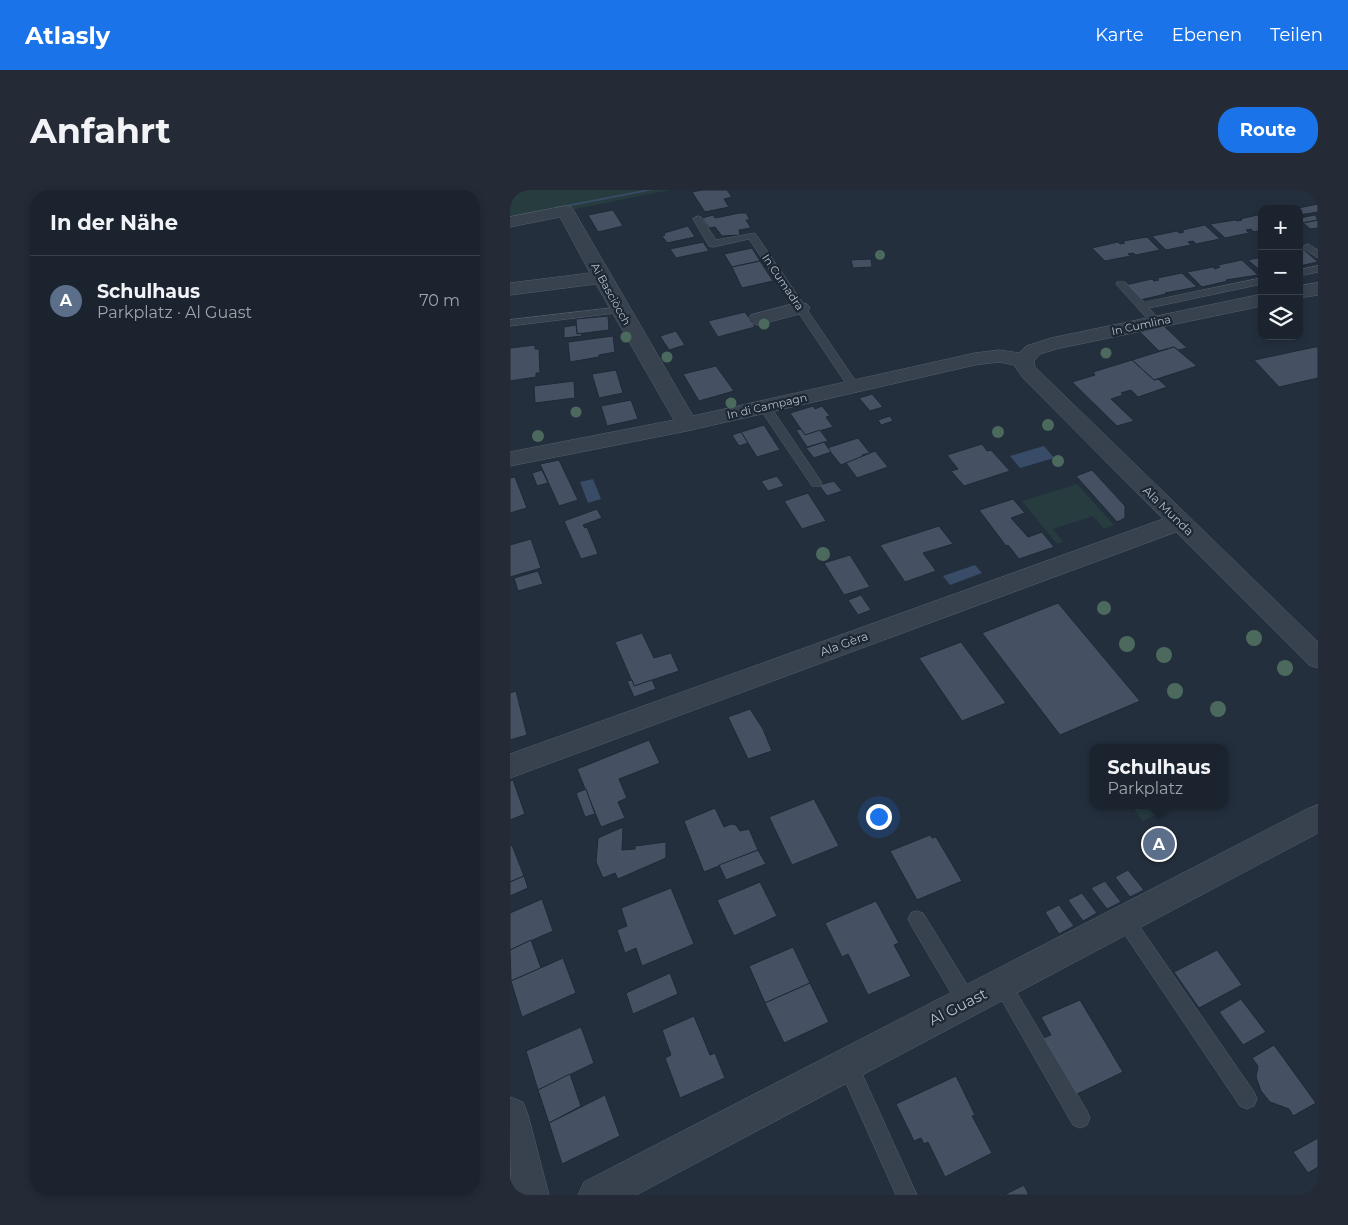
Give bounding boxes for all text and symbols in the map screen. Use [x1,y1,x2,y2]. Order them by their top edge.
text: Atlasly [25,21,110,50]
text: Karte [1095,24,1144,46]
text: Ebenen [1172,24,1242,46]
text: Teilen [1270,24,1323,46]
button: Route [1218,107,1318,153]
text: Anfahrt [30,109,171,152]
map controls [1258,205,1303,340]
button: + [1258,205,1303,250]
text: In der Nähe [50,210,178,235]
button: − [1258,250,1303,295]
street label: In Cumadra [759,251,807,313]
street label: Ai Basciòcch [588,260,634,328]
text: Schulhaus [97,280,200,303]
text: A [60,291,72,310]
text: 70 m [419,291,460,310]
button: layers [1258,295,1303,340]
text: Parkplatz · Al Guast [97,303,252,322]
street label: In Cumlina [1110,312,1172,338]
street label: In di Campagn [726,390,808,422]
street label: Ala Munda [1140,483,1197,539]
street label: Ala Gèra [818,628,870,659]
popup [1090,744,1228,809]
text: Schulhaus [1107,756,1211,779]
text: Parkplatz [1107,779,1183,798]
your location [866,804,892,830]
pin: A [1143,825,1175,863]
street label: Al Guast [926,984,990,1029]

